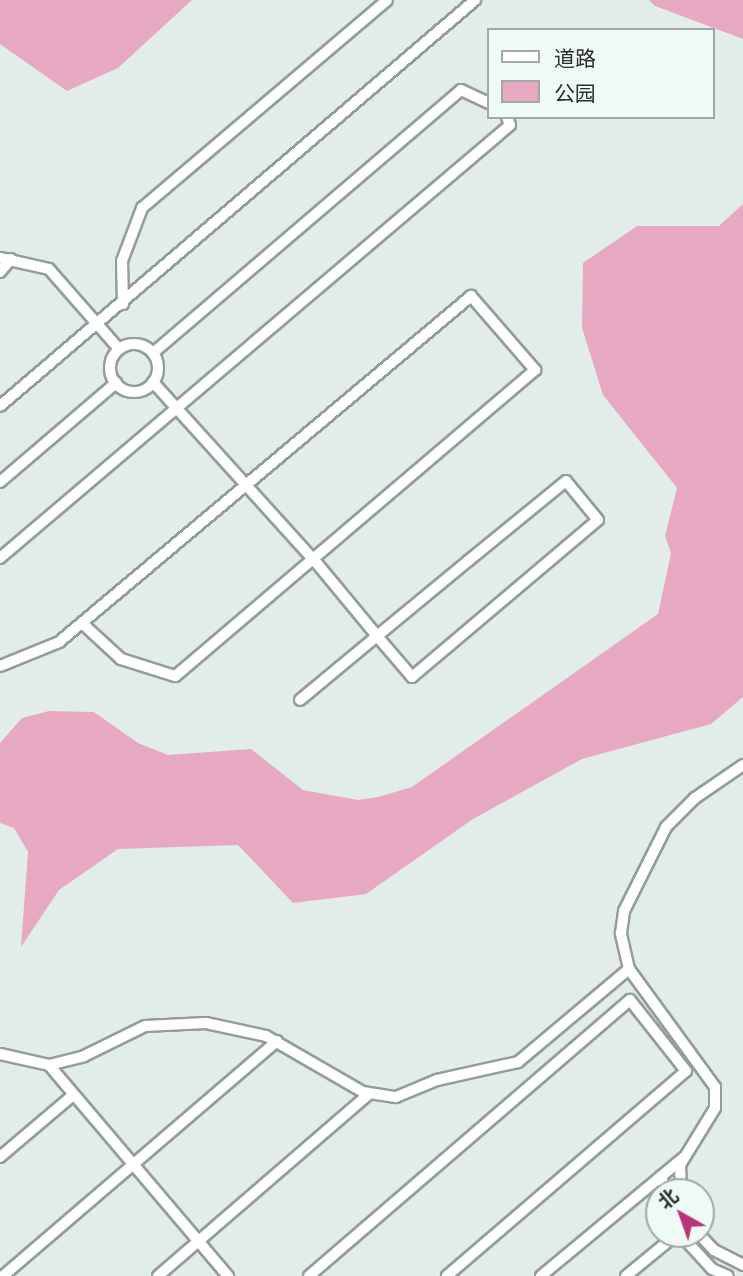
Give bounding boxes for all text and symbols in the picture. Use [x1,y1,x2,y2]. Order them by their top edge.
legend [488,28,715,119]
text: 道路 [554,46,596,70]
text: 公园 [554,81,596,105]
north arrow [645,1178,715,1248]
text: 北 [653,1184,682,1213]

